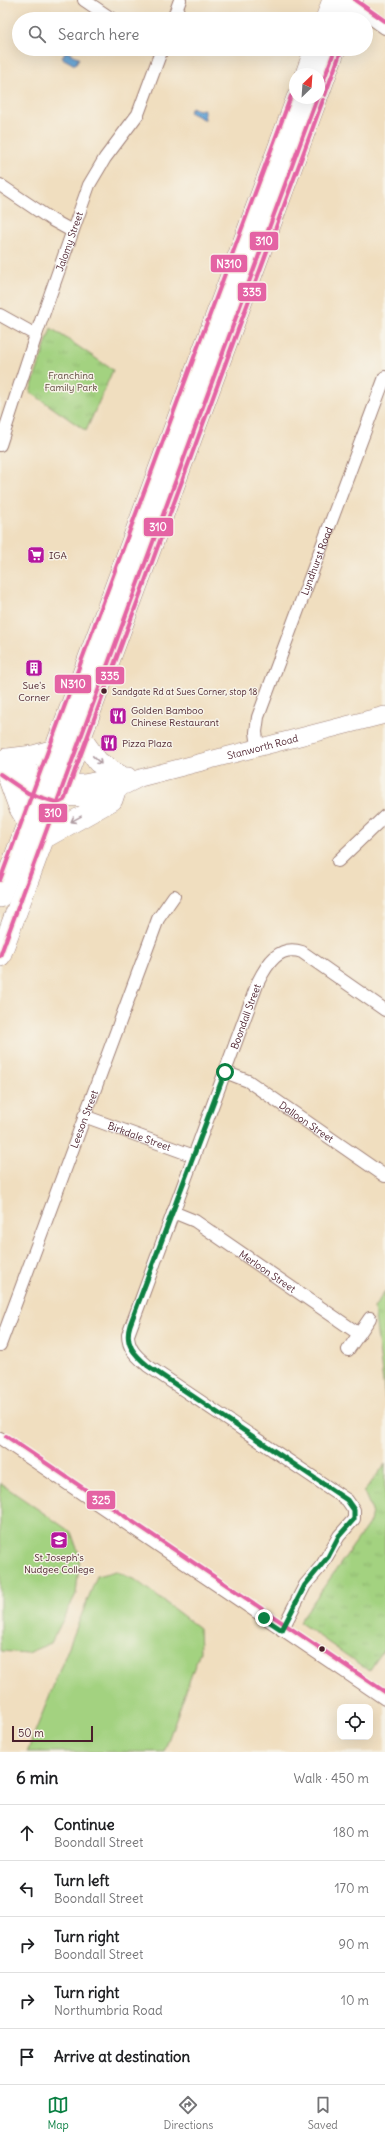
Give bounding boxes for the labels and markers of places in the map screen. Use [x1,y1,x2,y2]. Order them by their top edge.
supermarket icon: IGA [26,545,46,565]
place label: IGA [49,549,67,562]
building icon: Sue's Corner [24,658,44,678]
place label: Sue's Corner [18,679,50,704]
marker: Sandgate Rd at Sues Corner, stop 18 [99,686,109,696]
place label: Sandgate Rd at Sues Corner, stop 18 [112,686,258,697]
place label: Golden Bamboo Chinese Restaurant [131,704,219,729]
restaurant icon: Golden Bamboo Chinese Restaurant [108,706,128,726]
restaurant icon: Pizza Plaza [99,733,119,753]
place label: Pizza Plaza [122,737,172,750]
school or university icon: St Joseph's Nudgee College [49,1530,69,1550]
place label: St Joseph's Nudgee College [24,1551,94,1576]
unlabelled marker [317,1644,327,1654]

